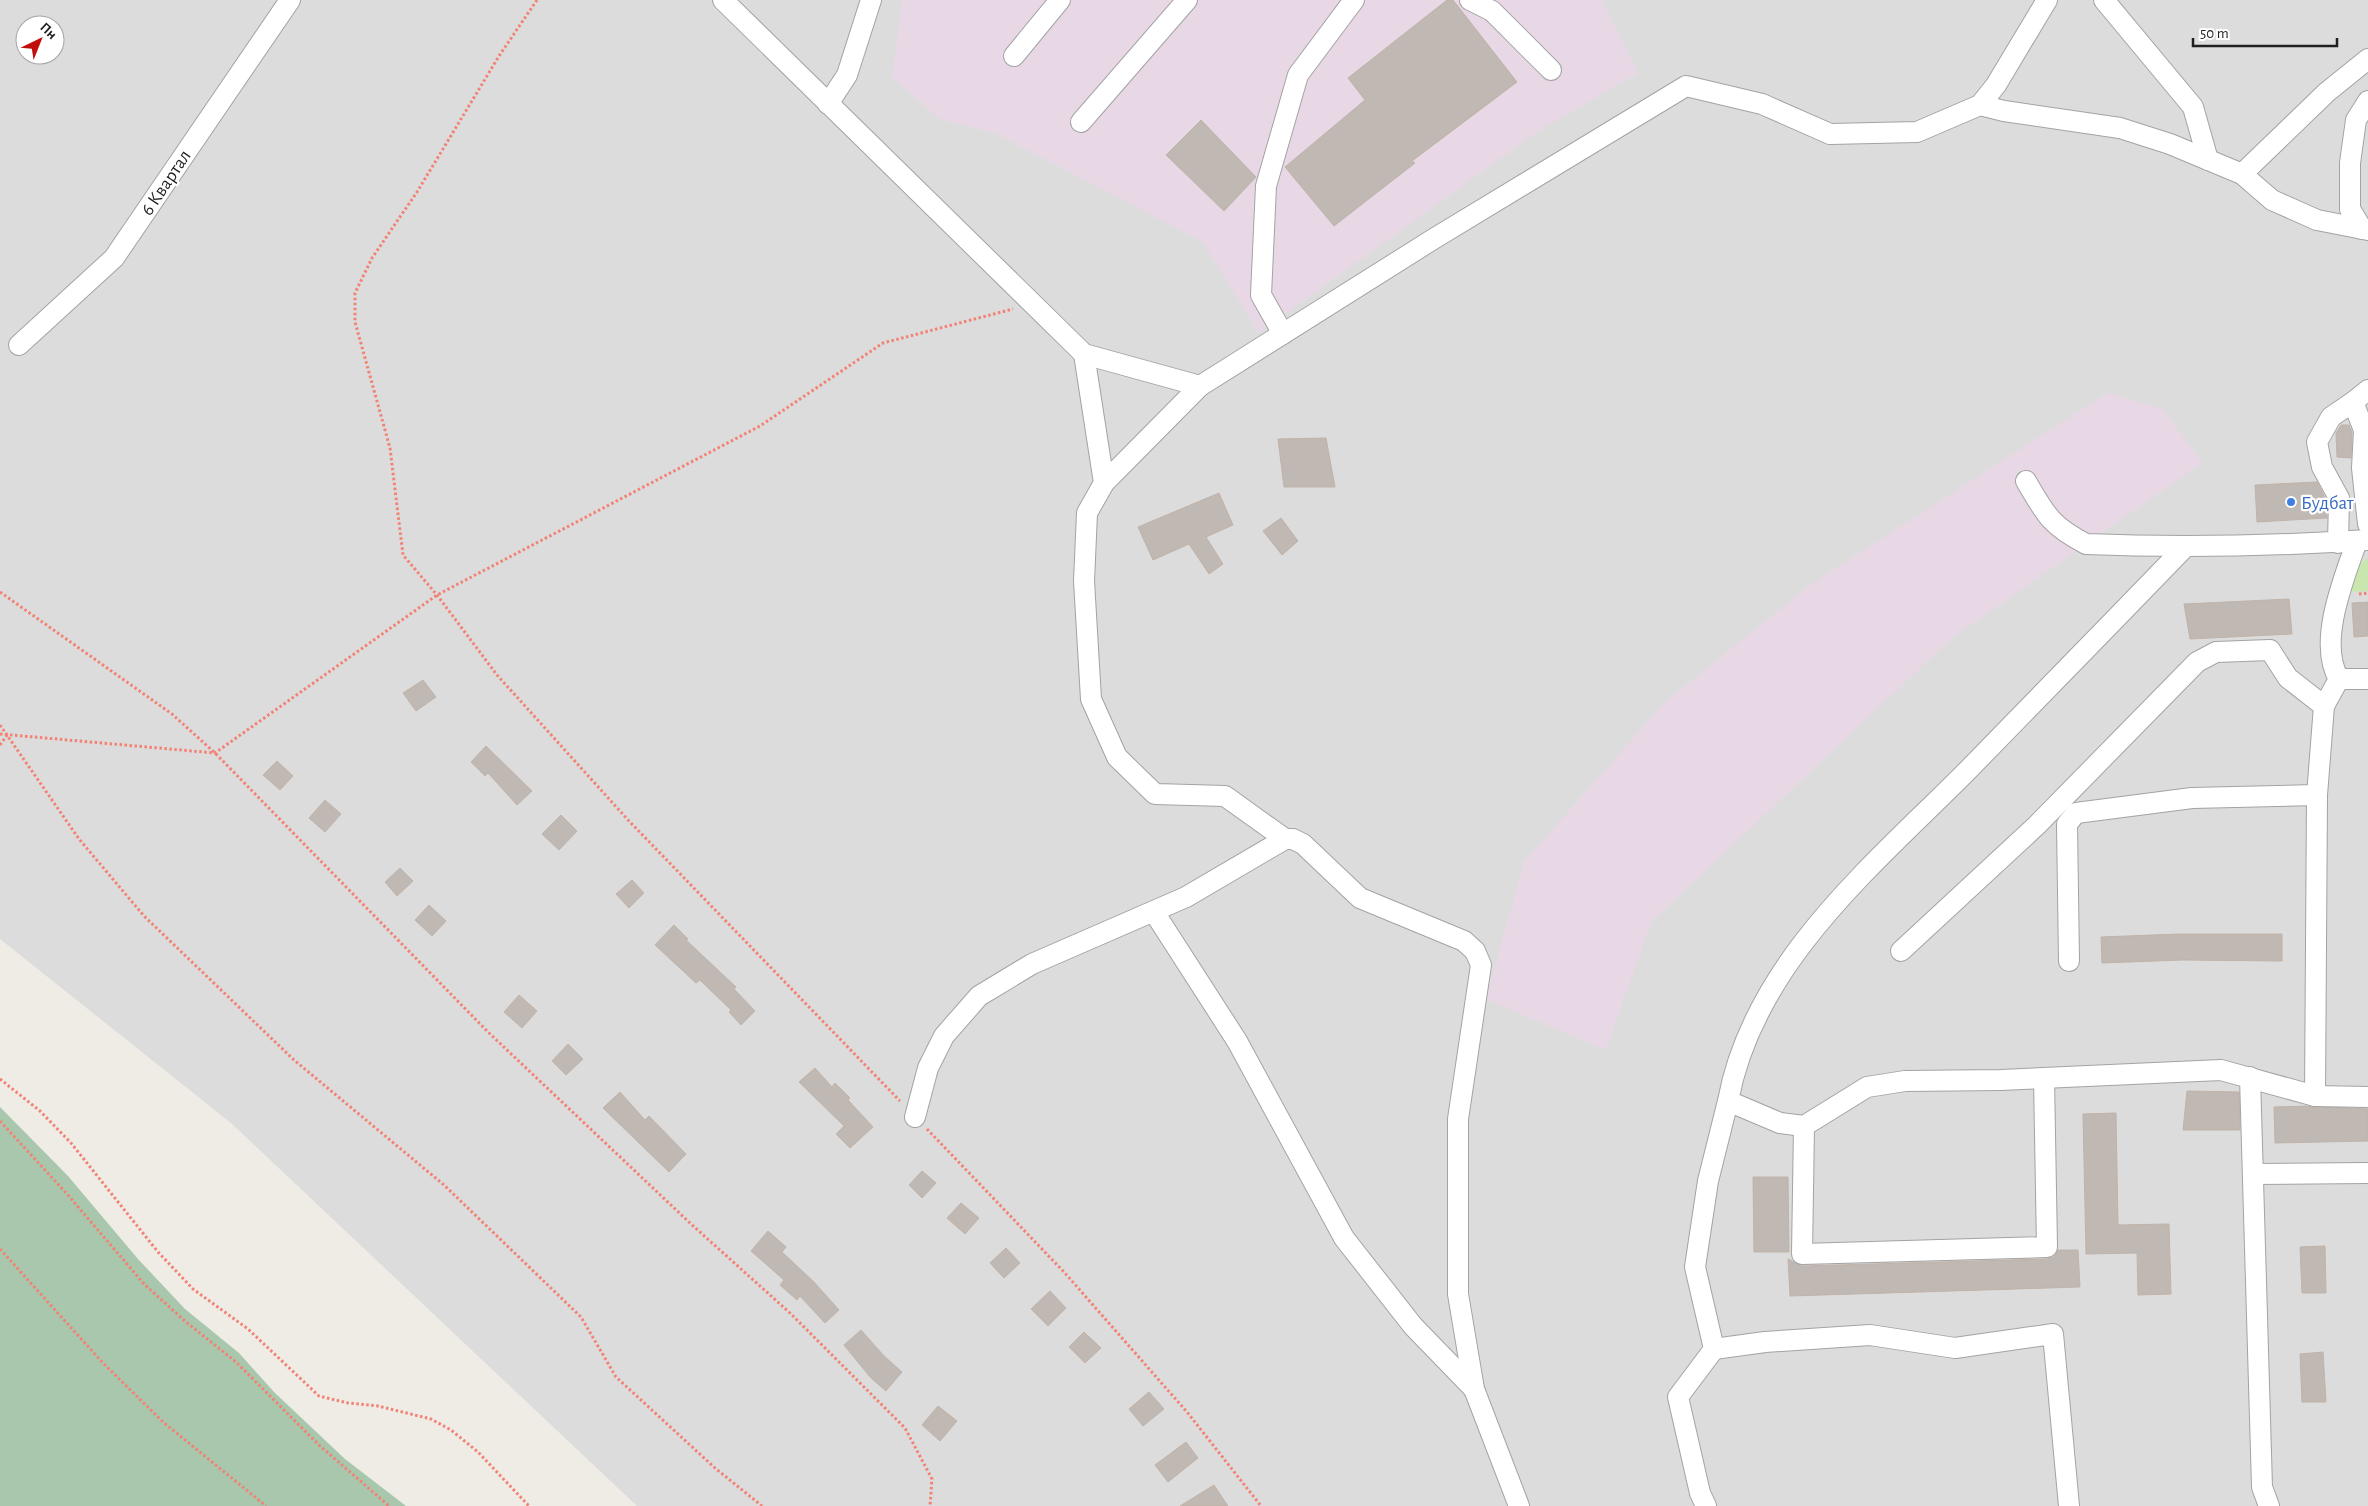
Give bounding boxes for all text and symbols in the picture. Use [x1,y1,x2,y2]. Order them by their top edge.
north arrow [15,15,65,65]
scale bar [2193,15,2337,47]
text: Пн [37,20,59,42]
text: 50 m [2200,26,2229,41]
street label: 6 Квартал [138,147,195,219]
place label: Будбат [2301,494,2354,513]
marker: Будбат [2285,496,2297,508]

